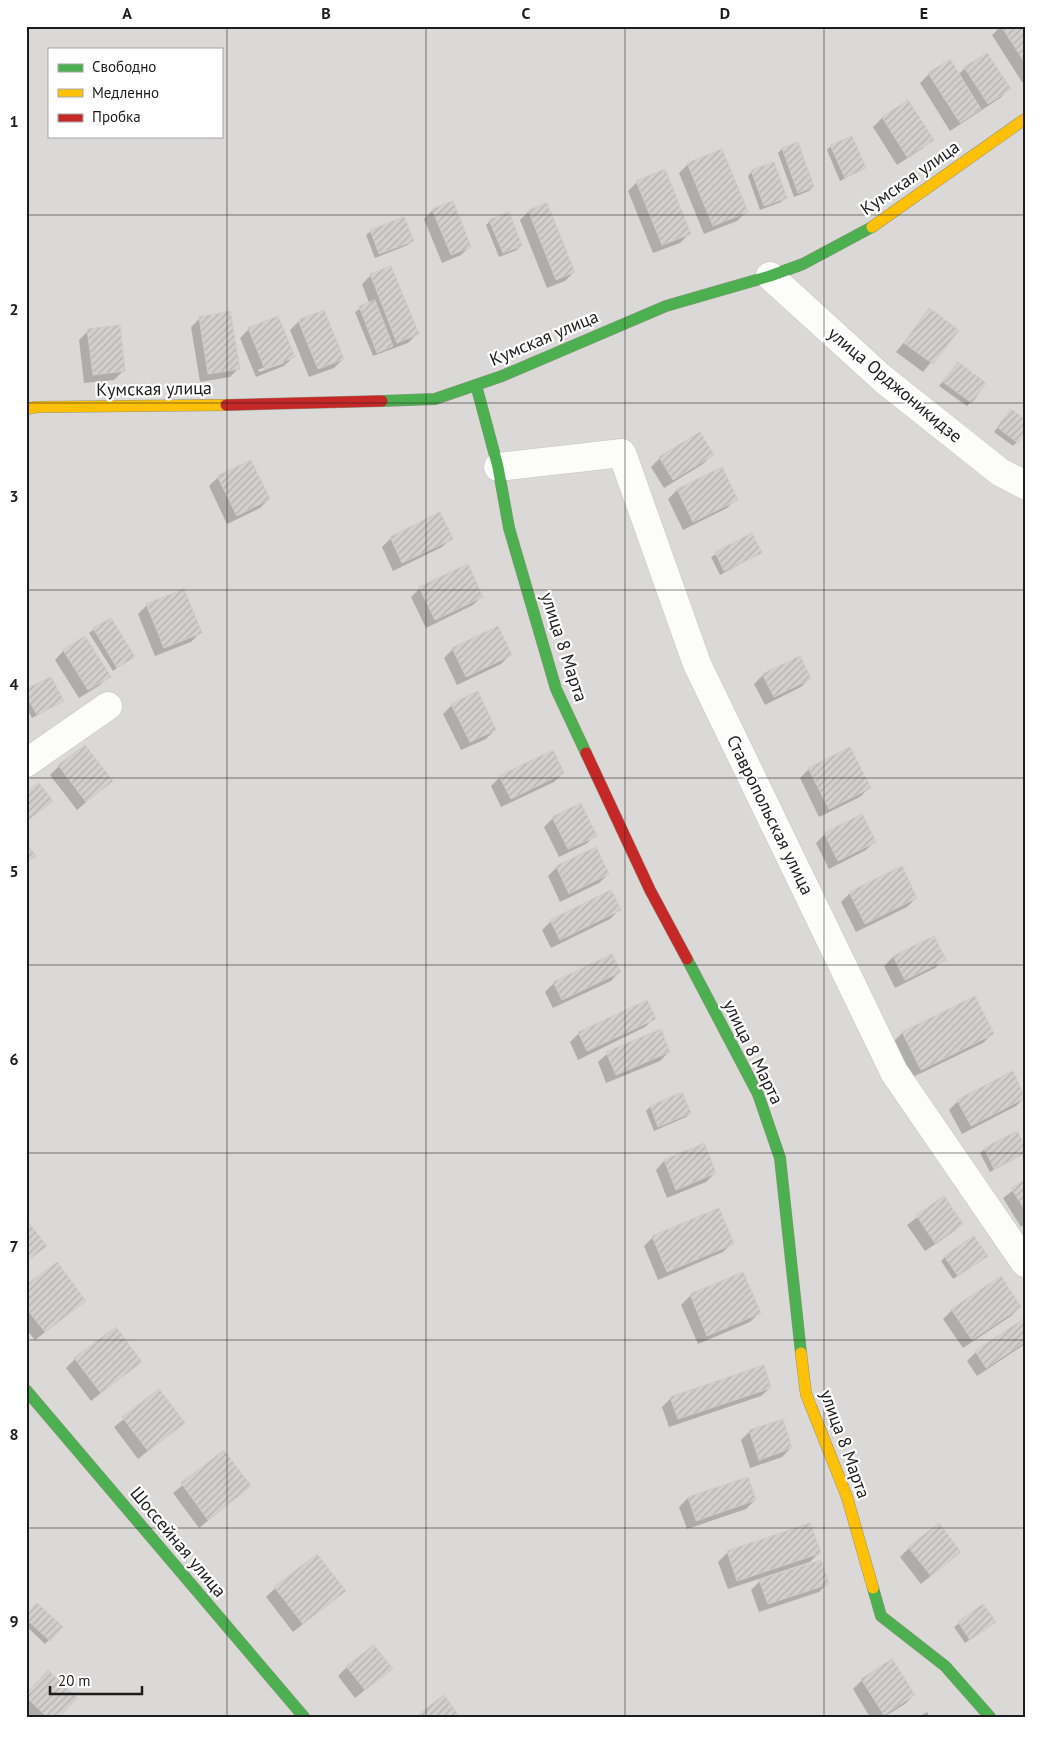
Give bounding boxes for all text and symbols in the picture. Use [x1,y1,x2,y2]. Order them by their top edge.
text: A [122,3,132,23]
text: B [321,3,331,23]
text: C [522,3,531,23]
text: D [720,3,730,23]
text: E [920,3,928,23]
legend [48,48,222,138]
text: Свободно [92,57,156,76]
text: Медленно [92,83,159,102]
text: Пробка [92,107,141,126]
text: 1 [9,111,19,131]
street label: Кумская улица [856,135,964,220]
text: 2 [9,299,19,319]
street label: Кумская улица [486,304,602,371]
street label: улица Орджоникидзе [823,322,967,448]
street label: Кумская улица [96,376,212,401]
text: 3 [9,486,19,506]
street label: улица 8 Марта [536,589,593,705]
text: 4 [9,674,19,694]
street label: Ставропольская улица [722,731,819,898]
text: 5 [9,861,19,881]
street label: улица 8 Марта [718,996,789,1108]
text: 6 [9,1049,19,1069]
text: 7 [9,1236,19,1256]
street label: улица 8 Марта [815,1386,876,1501]
text: 8 [9,1424,19,1444]
street label: Шоссейная улица [125,1482,231,1602]
text: 9 [9,1611,19,1631]
scale bar [50,1663,142,1695]
text: 20 m [58,1671,91,1690]

